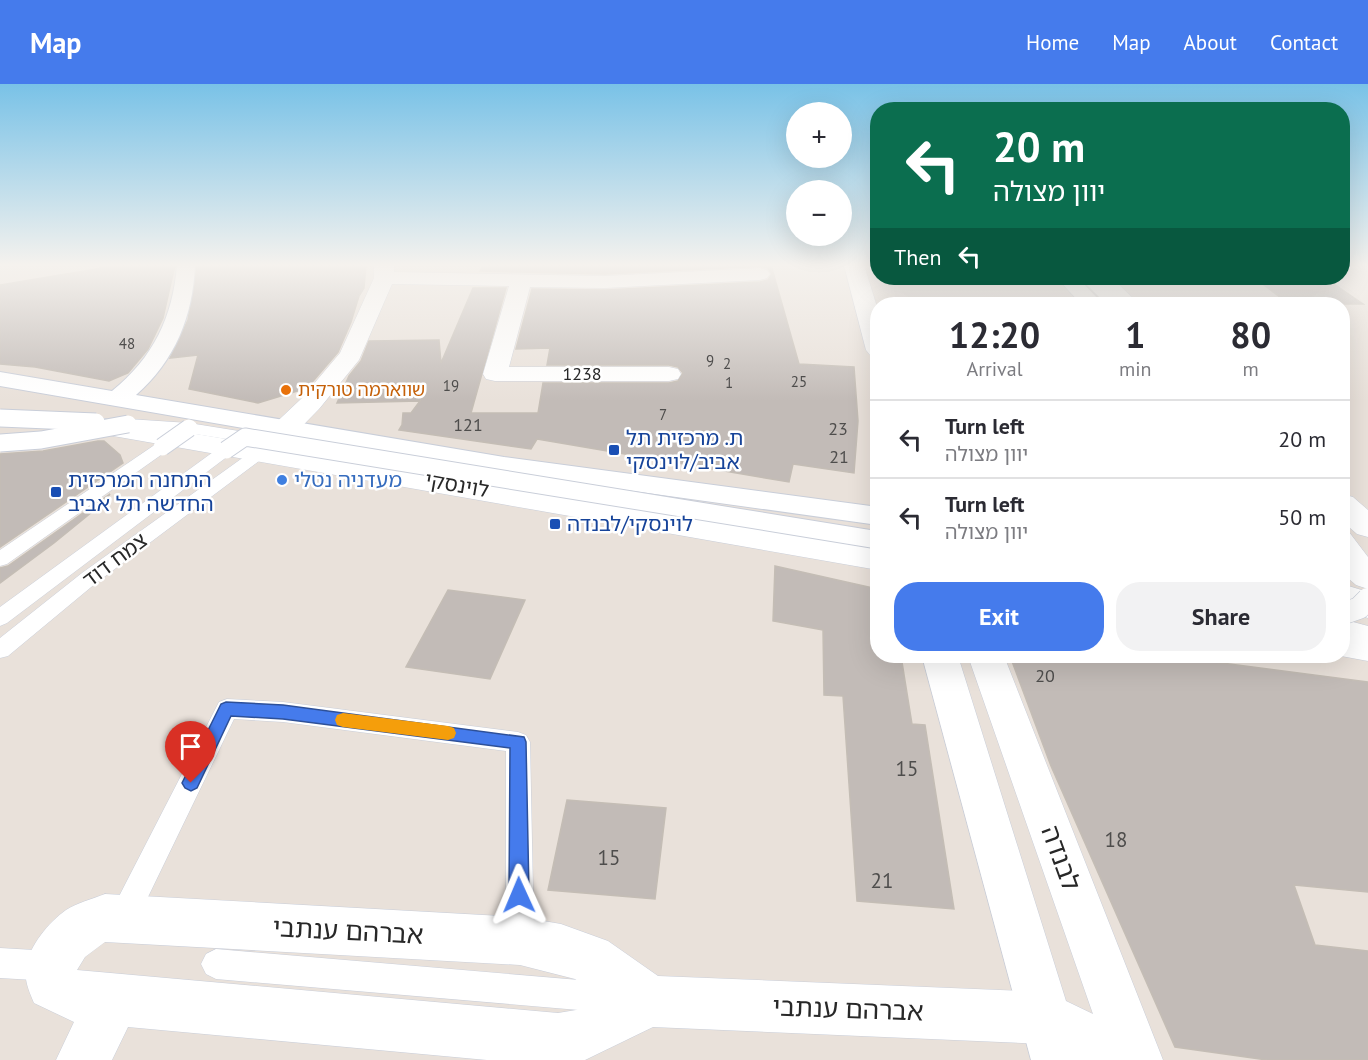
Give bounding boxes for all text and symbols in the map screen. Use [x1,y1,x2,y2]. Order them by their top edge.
text: Map [30,24,81,61]
text: Home [1026,29,1079,56]
text: Map [1112,29,1151,56]
text: About [1184,29,1237,56]
text: Contact [1270,29,1338,56]
map controls [786,102,852,246]
button: + [786,102,852,168]
text: 20 m [993,119,1085,174]
icon: left [894,126,972,204]
text: יוון מצולה [993,174,1105,208]
button: − [786,180,852,246]
icon: left [953,240,986,273]
text: Then [894,243,941,271]
text: 12:20 [949,311,1040,358]
text: 1 [1125,311,1145,358]
text: 80 [1230,311,1271,358]
house number: 48 [119,334,135,353]
house number: 9 [706,351,714,370]
house number: 2 [723,354,731,373]
text: Arrival [966,356,1023,382]
text: min [1119,356,1152,382]
text: m [1243,356,1259,382]
street label: 1238 [562,362,602,385]
house number: 25 [791,372,807,391]
house number: 1 [725,373,733,392]
house number: 19 [443,376,459,395]
place label: שווארמה טורקית [298,378,425,401]
marker: שווארמה טורקית [279,383,293,397]
house number: 7 [659,405,667,424]
text: Turn left [945,412,1025,440]
house number: 121 [453,413,483,436]
house number: 23 [828,417,848,440]
icon: left [894,423,927,456]
place label: ת. מרכזית תל אביב/לוינסקי [626,424,743,475]
text: 20 m [1278,425,1326,453]
text: יוון מצולה [945,441,1028,467]
marker: ת. מרכזית תל אביב/לוינסקי [607,443,621,457]
house number: 21 [829,445,849,468]
place label: התחנה המרכזית החדשה תל אביב [68,466,214,517]
place label: מעדניה נטלי [294,466,402,493]
street label: לוינסקי [423,466,491,503]
marker: מעדניה נטלי [275,473,289,487]
marker: התחנה המרכזית החדשה תל אביב [49,485,63,499]
text: Turn left [945,490,1025,518]
icon: left [894,501,927,534]
text: 50 m [1278,503,1326,531]
place label: לוינסקי/לבנדה [567,510,693,537]
marker: לוינסקי/לבנדה [548,517,562,531]
text: יוון מצולה [945,519,1028,545]
street label: צמח דוד [77,527,152,593]
button: Exit [894,582,1104,651]
button: Share [1116,582,1326,651]
house number: 20 [1035,664,1055,687]
pin [165,721,216,783]
icon: arrive [174,730,207,763]
house number: 15 [896,755,918,782]
street label: לבנדה [1034,821,1088,895]
house number: 18 [1105,826,1127,853]
house number: 15 [598,844,620,871]
position arrow [487,863,551,927]
house number: 21 [871,867,893,894]
street label: אברהם ענתבי [272,910,424,951]
street label: אברהם ענתבי [772,989,924,1028]

